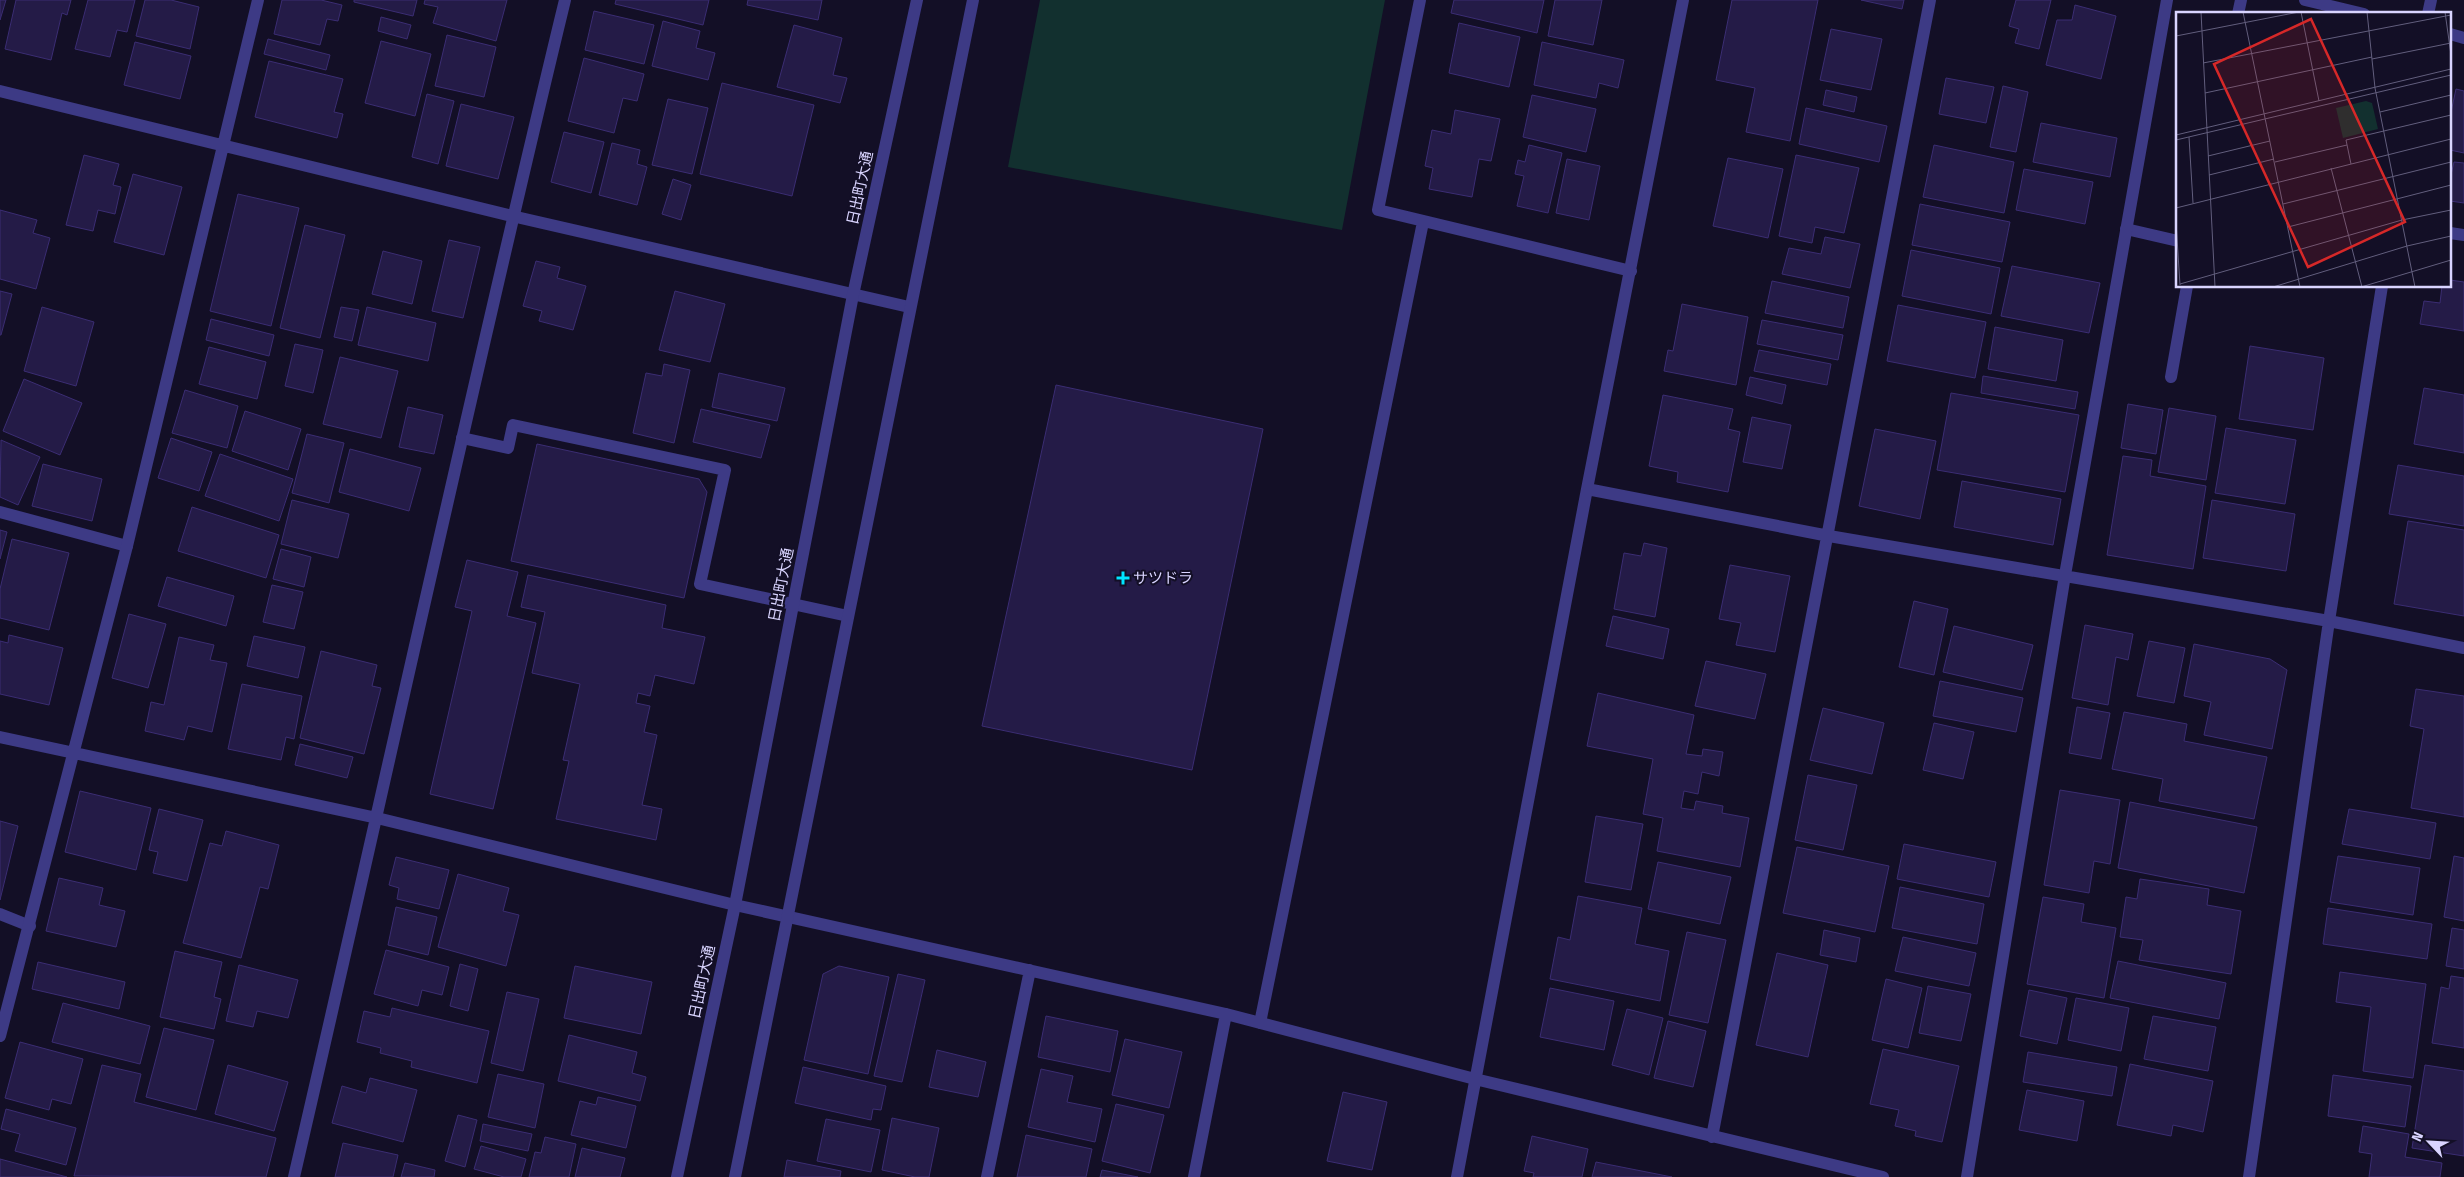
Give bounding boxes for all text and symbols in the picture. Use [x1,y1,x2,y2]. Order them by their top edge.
inset map [2176,12,2452,288]
street label: 日出町大通 [843,149,877,227]
street label: 日出町大通 [765,546,797,624]
place label: サツドラ [1133,569,1193,587]
marker: サツドラ [1117,572,1129,584]
street label: 日出町大通 [685,943,719,1021]
north arrow [2404,1117,2454,1167]
text: N [2408,1129,2427,1144]

